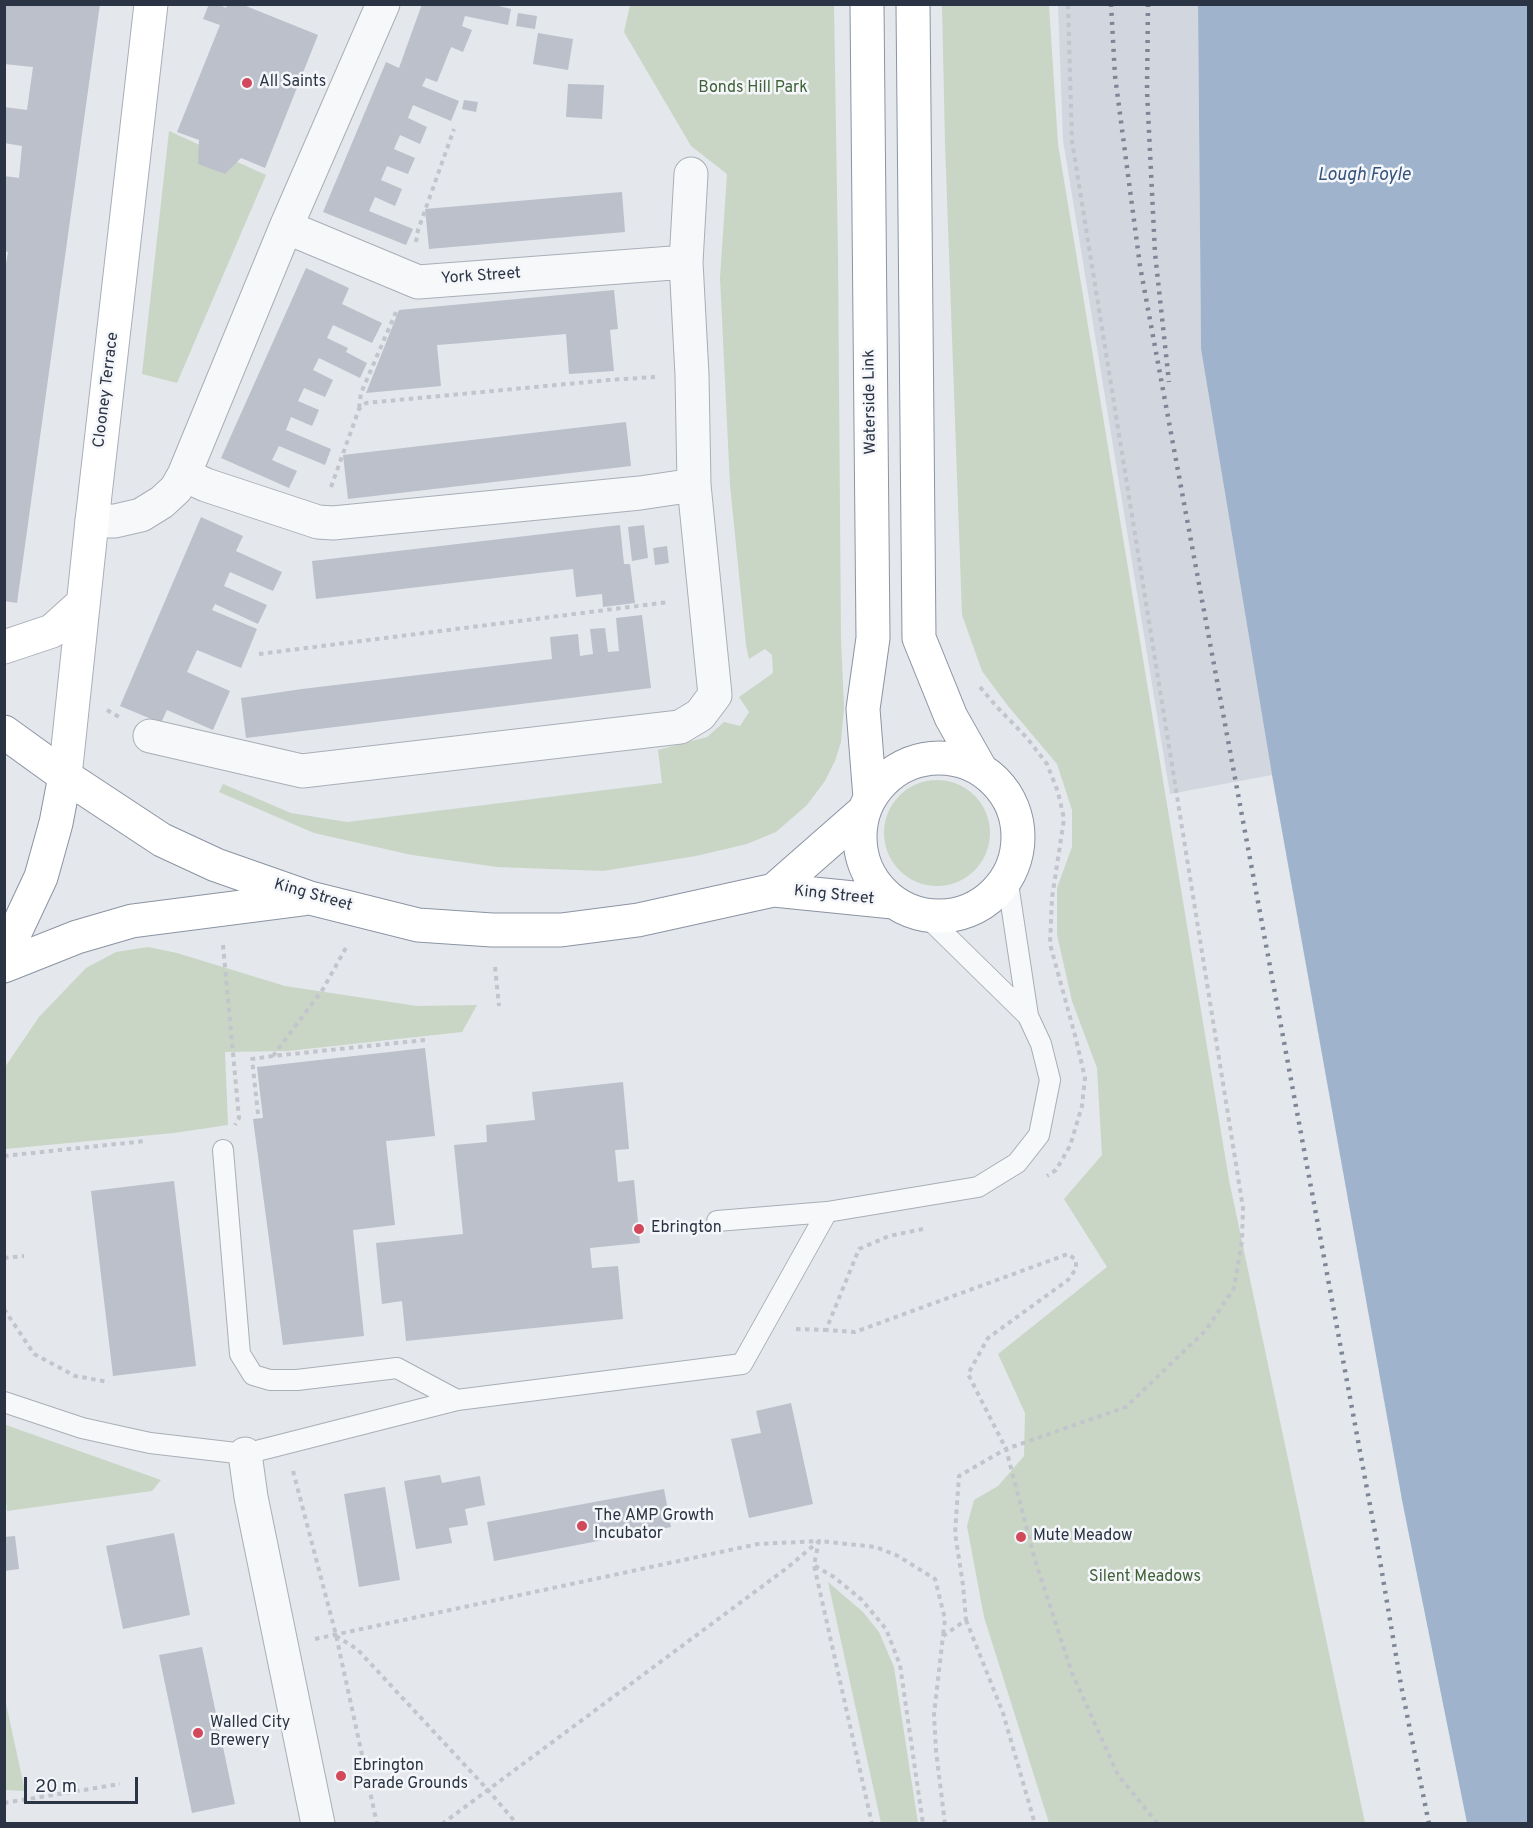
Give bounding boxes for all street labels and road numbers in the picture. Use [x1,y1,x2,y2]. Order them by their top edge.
street label: York Street [440,265,522,289]
street label: Clooney Terrace [90,331,124,449]
street label: Waterside Link [860,349,882,455]
street label: King Street [272,876,354,916]
street label: King Street [793,882,875,910]

